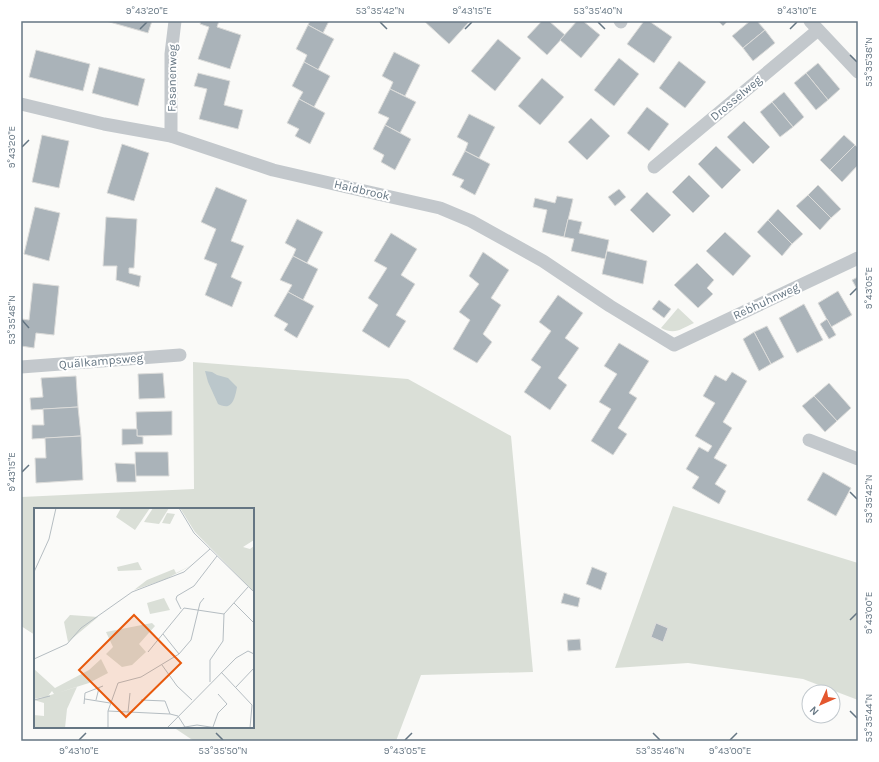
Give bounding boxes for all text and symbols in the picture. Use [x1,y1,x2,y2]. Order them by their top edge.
text: 9°43'20"E [126,5,168,17]
text: 53°35'42"N [355,5,405,17]
text: 9°43'15"E [452,5,492,17]
text: 53°35'40"N [573,5,623,17]
text: 9°43'10"E [777,5,817,17]
text: 53°35'38"N [863,37,875,87]
street label: Fasanenweg [164,44,180,112]
street label: Drosselweg [708,72,765,123]
text: 9°43'20"E [6,126,18,168]
street label: Haidbrook [333,177,391,203]
text: 9°43'05"E [863,267,875,309]
street label: Rebhuhnweg [731,280,801,322]
text: 53°35'48"N [6,295,18,345]
street label: Quälkampsweg [58,350,144,372]
text: 9°43'15"E [6,452,18,492]
text: 53°35'42"N [863,474,875,524]
inset map [34,508,254,728]
text: 9°43'00"E [863,592,875,634]
north arrow [801,684,841,724]
text: 53°35'44"N [863,694,875,742]
text: N [807,703,822,718]
text: 9°43'10"E [59,745,99,757]
text: 53°35'50"N [198,745,248,757]
text: 9°43'05"E [384,745,426,757]
text: 53°35'46"N [635,745,685,757]
text: 9°43'00"E [709,745,751,757]

